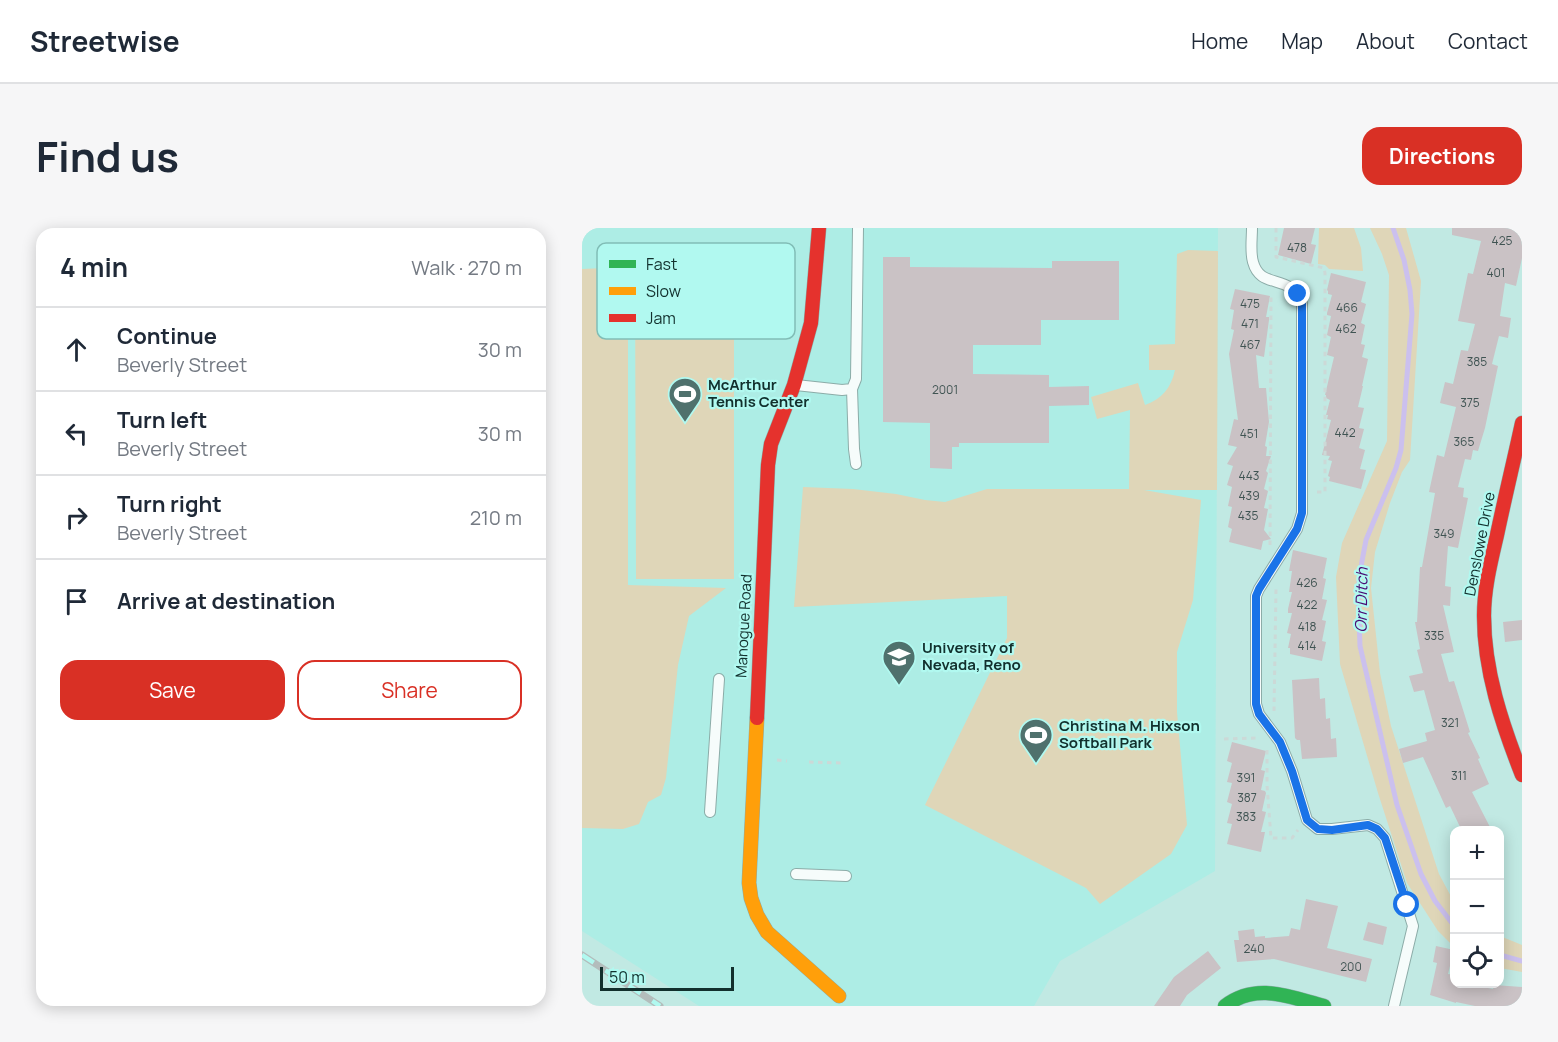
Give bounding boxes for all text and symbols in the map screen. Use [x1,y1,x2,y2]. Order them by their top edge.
text: Streetwise [30,22,180,60]
text: Home [1191,27,1248,55]
text: Map [1281,27,1323,55]
text: About [1356,27,1415,55]
text: Contact [1448,27,1528,55]
text: Find us [36,127,179,185]
button: Directions [1362,127,1522,185]
house number: 425 [1492,232,1512,249]
house number: 478 [1287,239,1307,256]
legend [597,243,795,339]
text: 4 min [60,249,128,285]
text: Fast [646,253,677,275]
text: Walk · 270 m [411,254,522,281]
house number: 401 [1486,264,1506,281]
text: Slow [646,280,681,302]
route end [1284,280,1310,306]
house number: 475 [1240,295,1260,312]
house number: 466 [1336,299,1358,316]
text: Jam [646,307,676,329]
house number: 471 [1241,315,1259,332]
house number: 462 [1335,320,1357,337]
text: Continue [117,321,217,351]
icon: ahead [60,333,93,366]
text: 30 m [478,336,522,363]
house number: 467 [1240,336,1260,353]
text: Beverly Street [117,351,247,378]
house number: 385 [1467,353,1487,370]
place label: McArthur Tennis Center [708,374,809,412]
sports icon: McArthur Tennis Center [667,376,703,423]
house number: 2001 [932,381,958,398]
house number: 375 [1460,394,1480,411]
text: Turn left [117,405,207,435]
icon: left [60,417,93,450]
text: 30 m [478,420,522,447]
house number: 442 [1334,424,1356,441]
house number: 451 [1240,425,1258,442]
house number: 365 [1453,433,1475,450]
text: Beverly Street [117,435,247,462]
house number: 443 [1239,467,1259,484]
house number: 439 [1238,487,1260,504]
text: Turn right [117,489,222,519]
street label: Denslowe Drive [1459,490,1500,598]
icon: right [60,501,93,534]
text: 210 m [470,504,522,531]
house number: 435 [1238,507,1258,524]
text: Beverly Street [117,519,247,546]
house number: 349 [1433,525,1455,542]
water label: Orr Ditch [1349,567,1373,633]
street label: Manogue Road [730,574,757,678]
house number: 426 [1296,574,1318,591]
icon: arrive [60,585,93,618]
text: Arrive at destination [117,586,335,616]
house number: 422 [1297,596,1318,613]
house number: 418 [1298,618,1316,635]
house number: 335 [1424,627,1444,644]
place label: University of Nevada, Reno [922,637,1021,675]
house number: 414 [1298,637,1316,654]
school or university icon: University of Nevada, Reno [881,639,917,686]
button: Save [60,660,285,720]
button: Share [297,660,522,720]
house number: 321 [1441,714,1459,731]
place label: Christina M. Hixson Softball Park [1059,715,1200,753]
sports icon: Christina M. Hixson Softball Park [1018,717,1054,764]
house number: 311 [1451,767,1467,784]
house number: 391 [1237,769,1255,786]
house number: 387 [1237,789,1257,806]
house number: 383 [1236,808,1256,825]
map controls [1450,826,1504,988]
button: + [1450,826,1504,880]
button: − [1450,880,1504,934]
route start [1393,891,1419,917]
button: locate [1450,934,1504,988]
house number: 240 [1244,940,1265,957]
house number: 200 [1340,958,1362,975]
scale bar [600,964,734,992]
text: 50 m [609,966,645,988]

